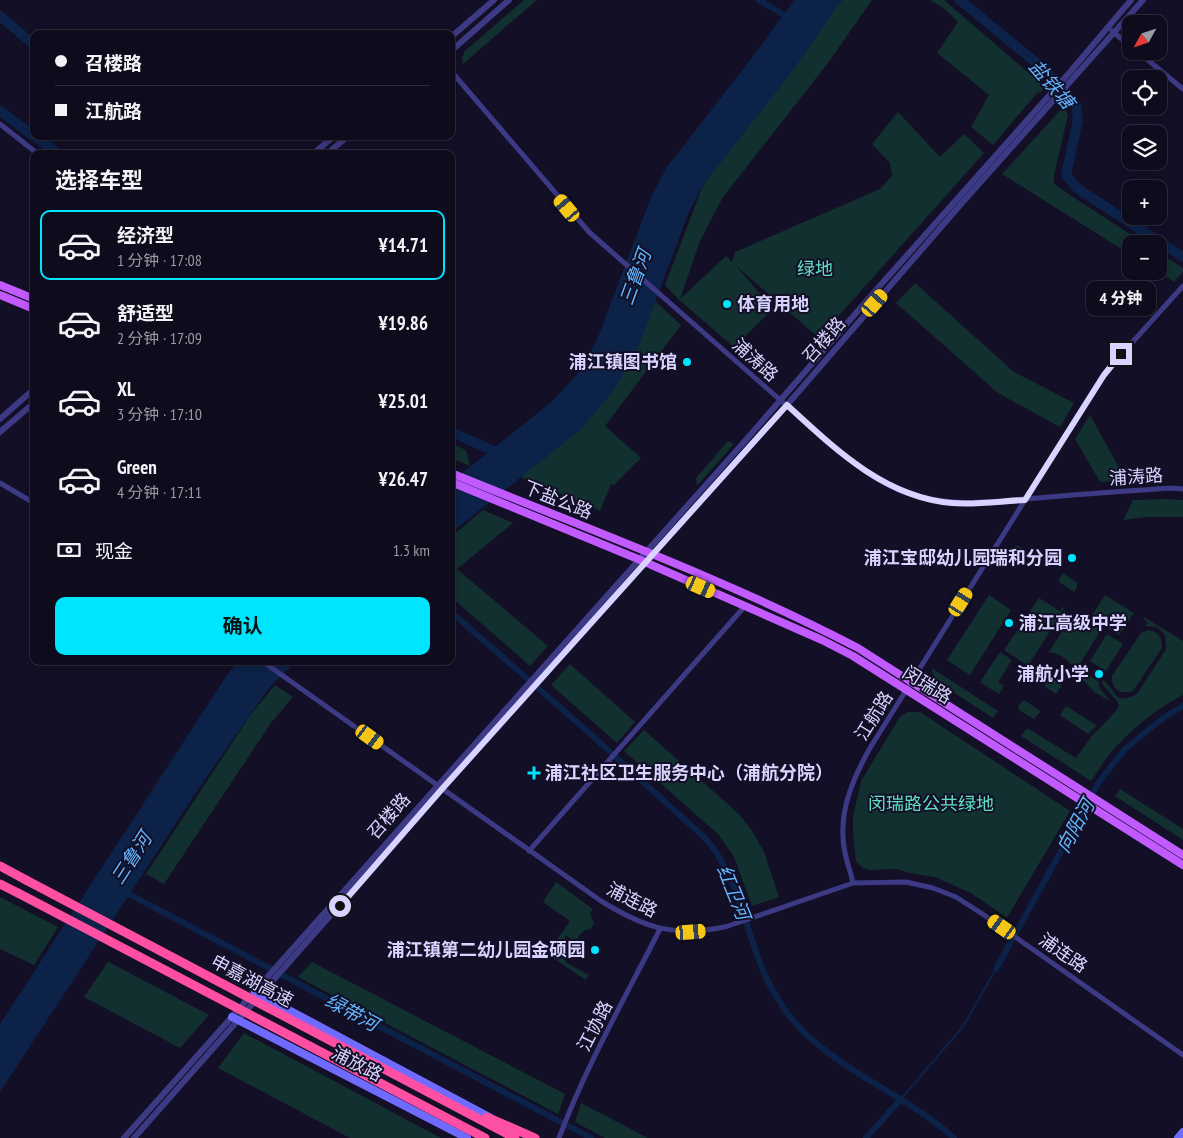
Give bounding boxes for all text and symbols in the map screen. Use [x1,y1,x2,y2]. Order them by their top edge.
north arrow [1122,15,1168,60]
map controls [1122,15,1167,280]
text: 召楼路 [85,51,142,75]
water label: 盐铁塘 [1024,55,1082,116]
button: locate [1122,70,1167,115]
text: 江航路 [85,99,142,123]
button: layers [1122,125,1167,170]
text: 选择车型 [55,166,143,194]
button: + [1122,180,1167,225]
car [551,192,582,224]
icon: car [57,223,102,268]
text: 经济型 [117,223,174,247]
text: ¥14.71 [379,233,428,257]
button: − [1122,235,1167,280]
water label: 三鲁河 [614,242,657,308]
text: 1 分钟 · 17:08 [117,250,202,270]
park label: 绿地 [797,257,833,280]
callout: 4 分钟 [1086,282,1156,316]
car [859,287,890,319]
text: 4 分钟 [1100,288,1142,308]
place label: 体育用地 [737,292,809,315]
marker: 体育用地 [721,298,733,310]
icon: car [57,301,102,346]
text: 舒适型 [117,301,174,325]
text: ¥19.86 [379,311,428,335]
street label: 召楼路 [797,312,850,368]
text: 2 分钟 · 17:09 [117,328,202,348]
street label: 浦涛路 [728,333,783,386]
route end [1110,343,1132,365]
place label: 浦江镇图书馆 [569,350,677,373]
marker: 浦江镇图书馆 [681,356,693,368]
text: XL [117,377,135,401]
icon: car [57,379,102,424]
text: ¥25.01 [379,389,428,413]
text: 3 分钟 · 17:10 [117,404,202,424]
text: Green [117,455,157,479]
icon: car [57,457,102,502]
street label: 浦涛路 [1108,463,1164,490]
text: ¥26.47 [379,467,428,491]
street label: 下盐公路 [521,475,596,524]
text: 4 分钟 · 17:11 [117,482,202,502]
icon: cash [55,536,83,564]
text: 现金 [95,539,133,563]
text: 1.3 km [393,540,430,560]
place label: 浦江宝邸幼儿园瑞和分园 [864,546,1062,569]
marker: 浦江宝邸幼儿园瑞和分园 [1066,552,1078,564]
car [684,574,717,600]
car [946,585,975,619]
button: 确认 [55,597,430,655]
place label: 浦江高级中学 [1019,611,1127,634]
marker: 浦江高级中学 [1003,617,1015,629]
street label: 闵瑞路 [898,661,956,709]
place label: 浦航小学 [1017,662,1089,685]
marker: 浦航小学 [1093,668,1105,680]
street label: 江航路 [850,687,898,745]
car [353,722,386,752]
place label: 浦江社区卫生服务中心（浦航分院） [545,761,833,784]
marker: 浦江社区卫生服务中心（浦航分院） [527,766,541,780]
street label: 召楼路 [362,788,415,844]
park label: 闵瑞路公共绿地 [868,792,994,815]
water label: 向阳河 [1051,792,1101,857]
water label: 三鲁河 [105,824,159,888]
water label: 红卫河 [712,861,757,927]
street label: 浦连路 [603,877,662,922]
route start [329,895,351,917]
car [985,912,1018,942]
car [675,923,706,941]
street label: 浦连路 [1035,928,1092,977]
place label: 浦江镇第二幼儿园金硕园 [387,938,585,961]
marker: 浦江镇第二幼儿园金硕园 [589,944,601,956]
street label: 申嘉湖高速 [207,949,297,1012]
water label: 绿带河 [321,988,386,1038]
street label: 江协路 [572,996,617,1055]
street label: 浦放路 [328,1041,387,1086]

